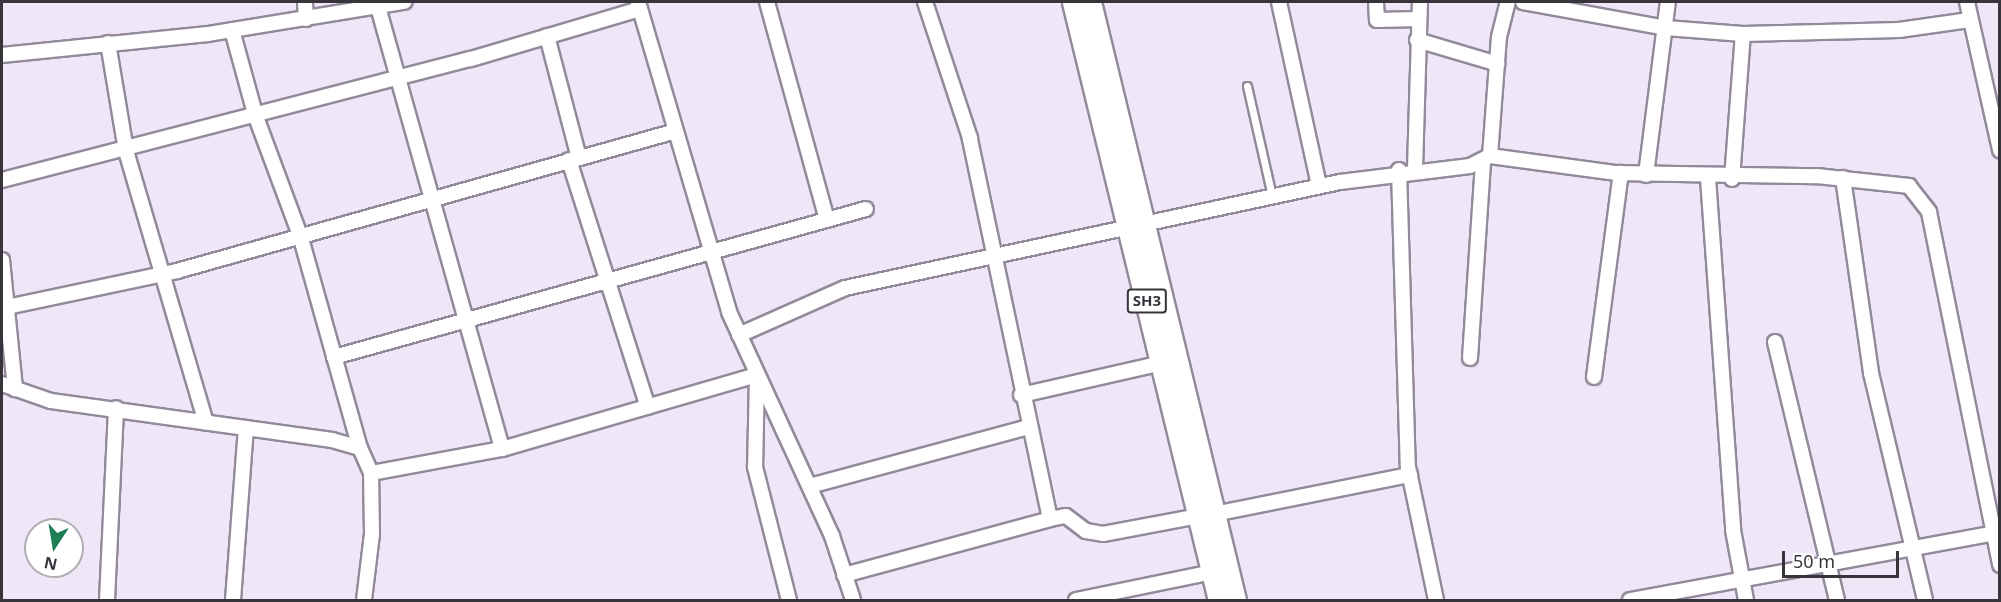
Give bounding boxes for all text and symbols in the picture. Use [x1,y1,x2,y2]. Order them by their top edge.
road number: SH3 [1126,289,1168,313]
north arrow [24,518,84,578]
scale bar [1785,539,1902,577]
text: 50 m [1793,549,1835,573]
text: N [42,552,59,576]

